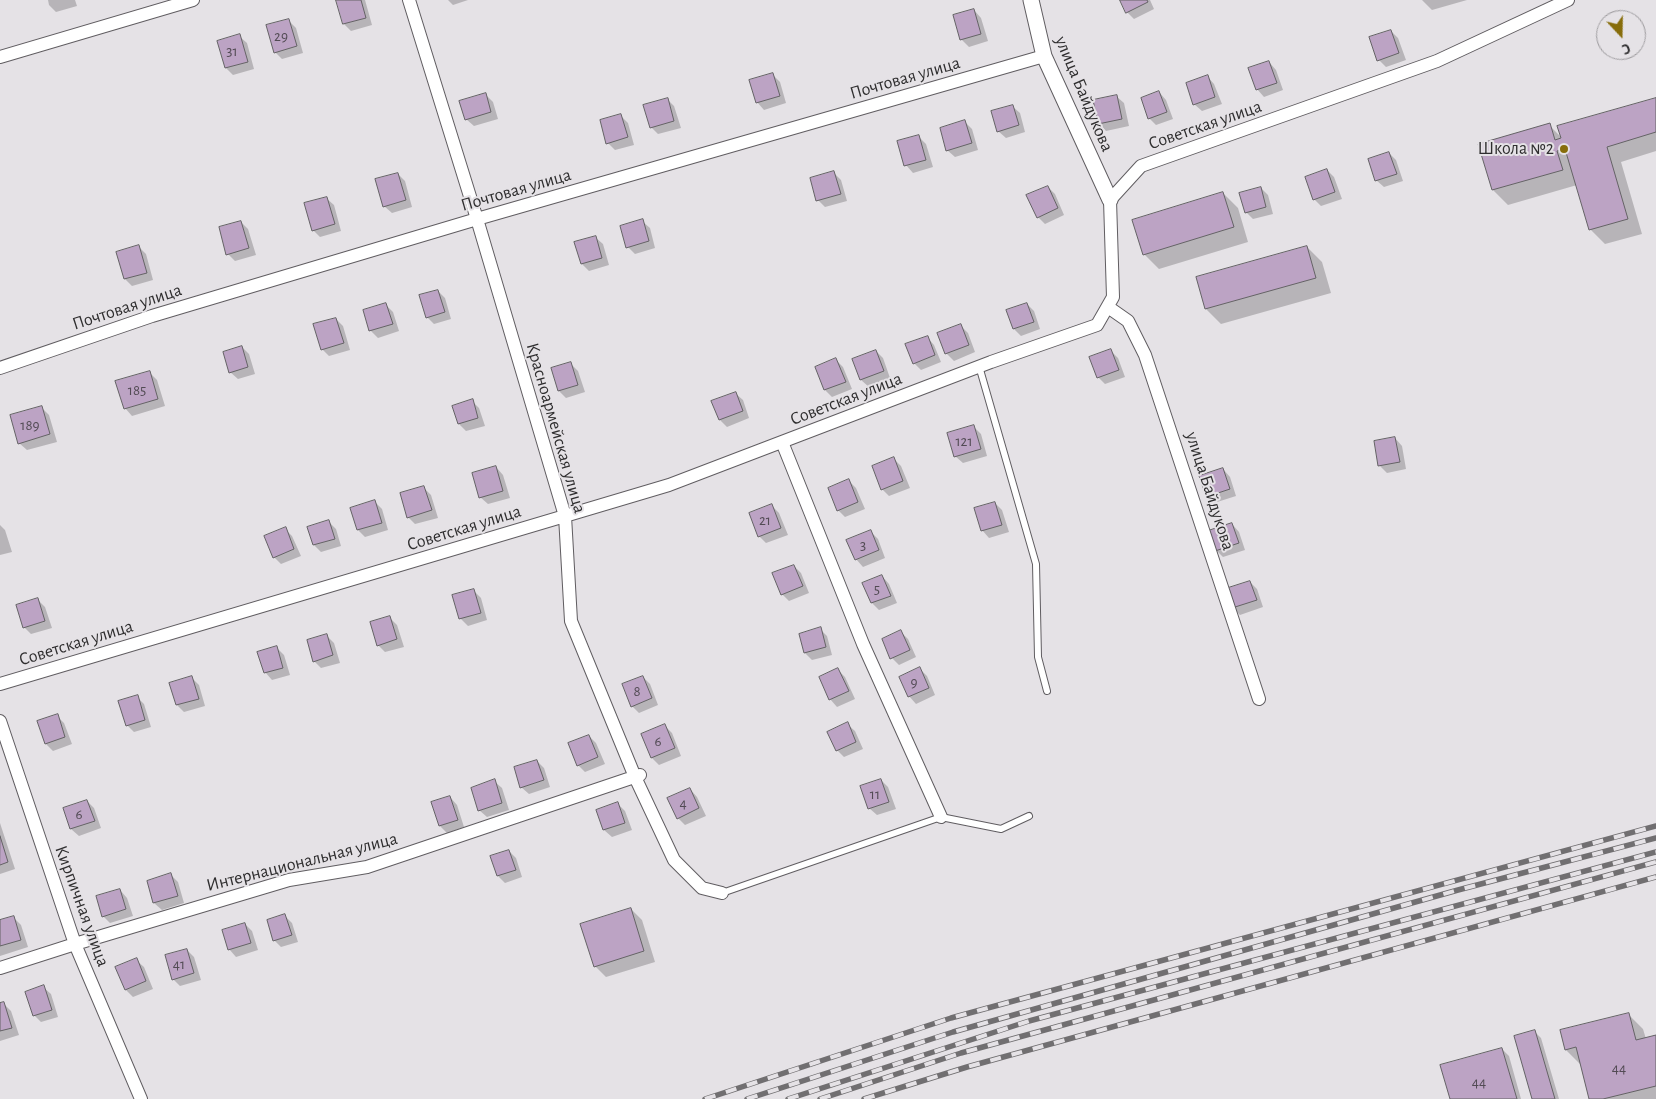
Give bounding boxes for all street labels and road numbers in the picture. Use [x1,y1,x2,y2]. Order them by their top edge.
street label: улица Байдукова [1050,33,1118,155]
street label: Почтовая улица [847,52,963,104]
street label: Советская улица [1145,96,1265,154]
street label: Почтовая улица [458,164,574,216]
street label: Почтовая улица [70,279,184,335]
street label: Красноармейская улица [521,340,591,516]
street label: Советская улица [787,368,905,430]
street label: улица Байдукова [1181,429,1239,553]
street label: Советская улица [404,500,524,556]
street label: Советская улица [16,615,136,671]
street label: Интернациональная улица [204,828,400,896]
street label: Кирпичная улица [50,842,114,970]

